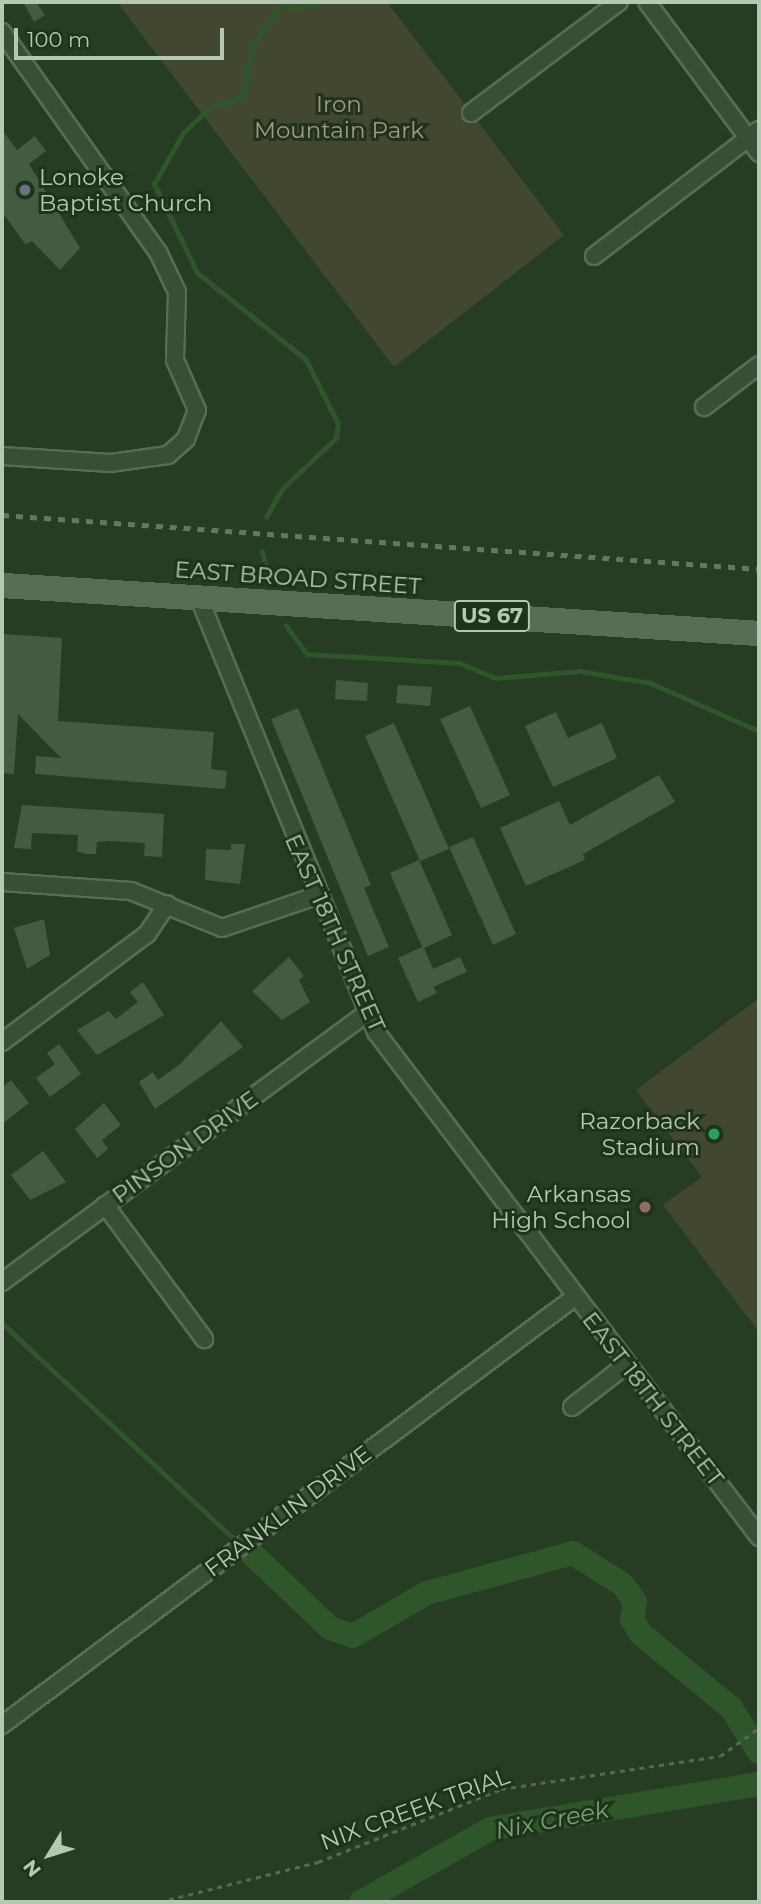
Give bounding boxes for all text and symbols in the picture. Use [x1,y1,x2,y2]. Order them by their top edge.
scale bar [18,14,228,58]
text: 100 m [27,27,90,52]
park label: Iron Mountain Park [254,90,424,144]
place label: Lonoke Baptist Church [39,163,212,217]
marker: Lonoke Baptist Church [17,182,33,198]
street label: EAST BROAD STREET [174,556,422,600]
road number: US 67 [454,598,530,634]
street label: EAST 18TH STREET [279,830,391,1036]
street label: PINSON DRIVE [107,1085,263,1209]
place label: Razorback Stadium [579,1107,700,1161]
marker: Razorback Stadium [706,1126,722,1142]
place label: Arkansas High School [491,1180,631,1234]
marker: Arkansas High School [637,1199,653,1215]
street label: EAST 18TH STREET [576,1306,730,1492]
street label: FRANKLIN DRIVE [199,1439,377,1583]
street label: NIX CREEK TRIAL [317,1762,513,1856]
water label: Nix Creek [493,1795,611,1845]
north arrow [14,1820,84,1890]
text: N [18,1855,46,1881]

